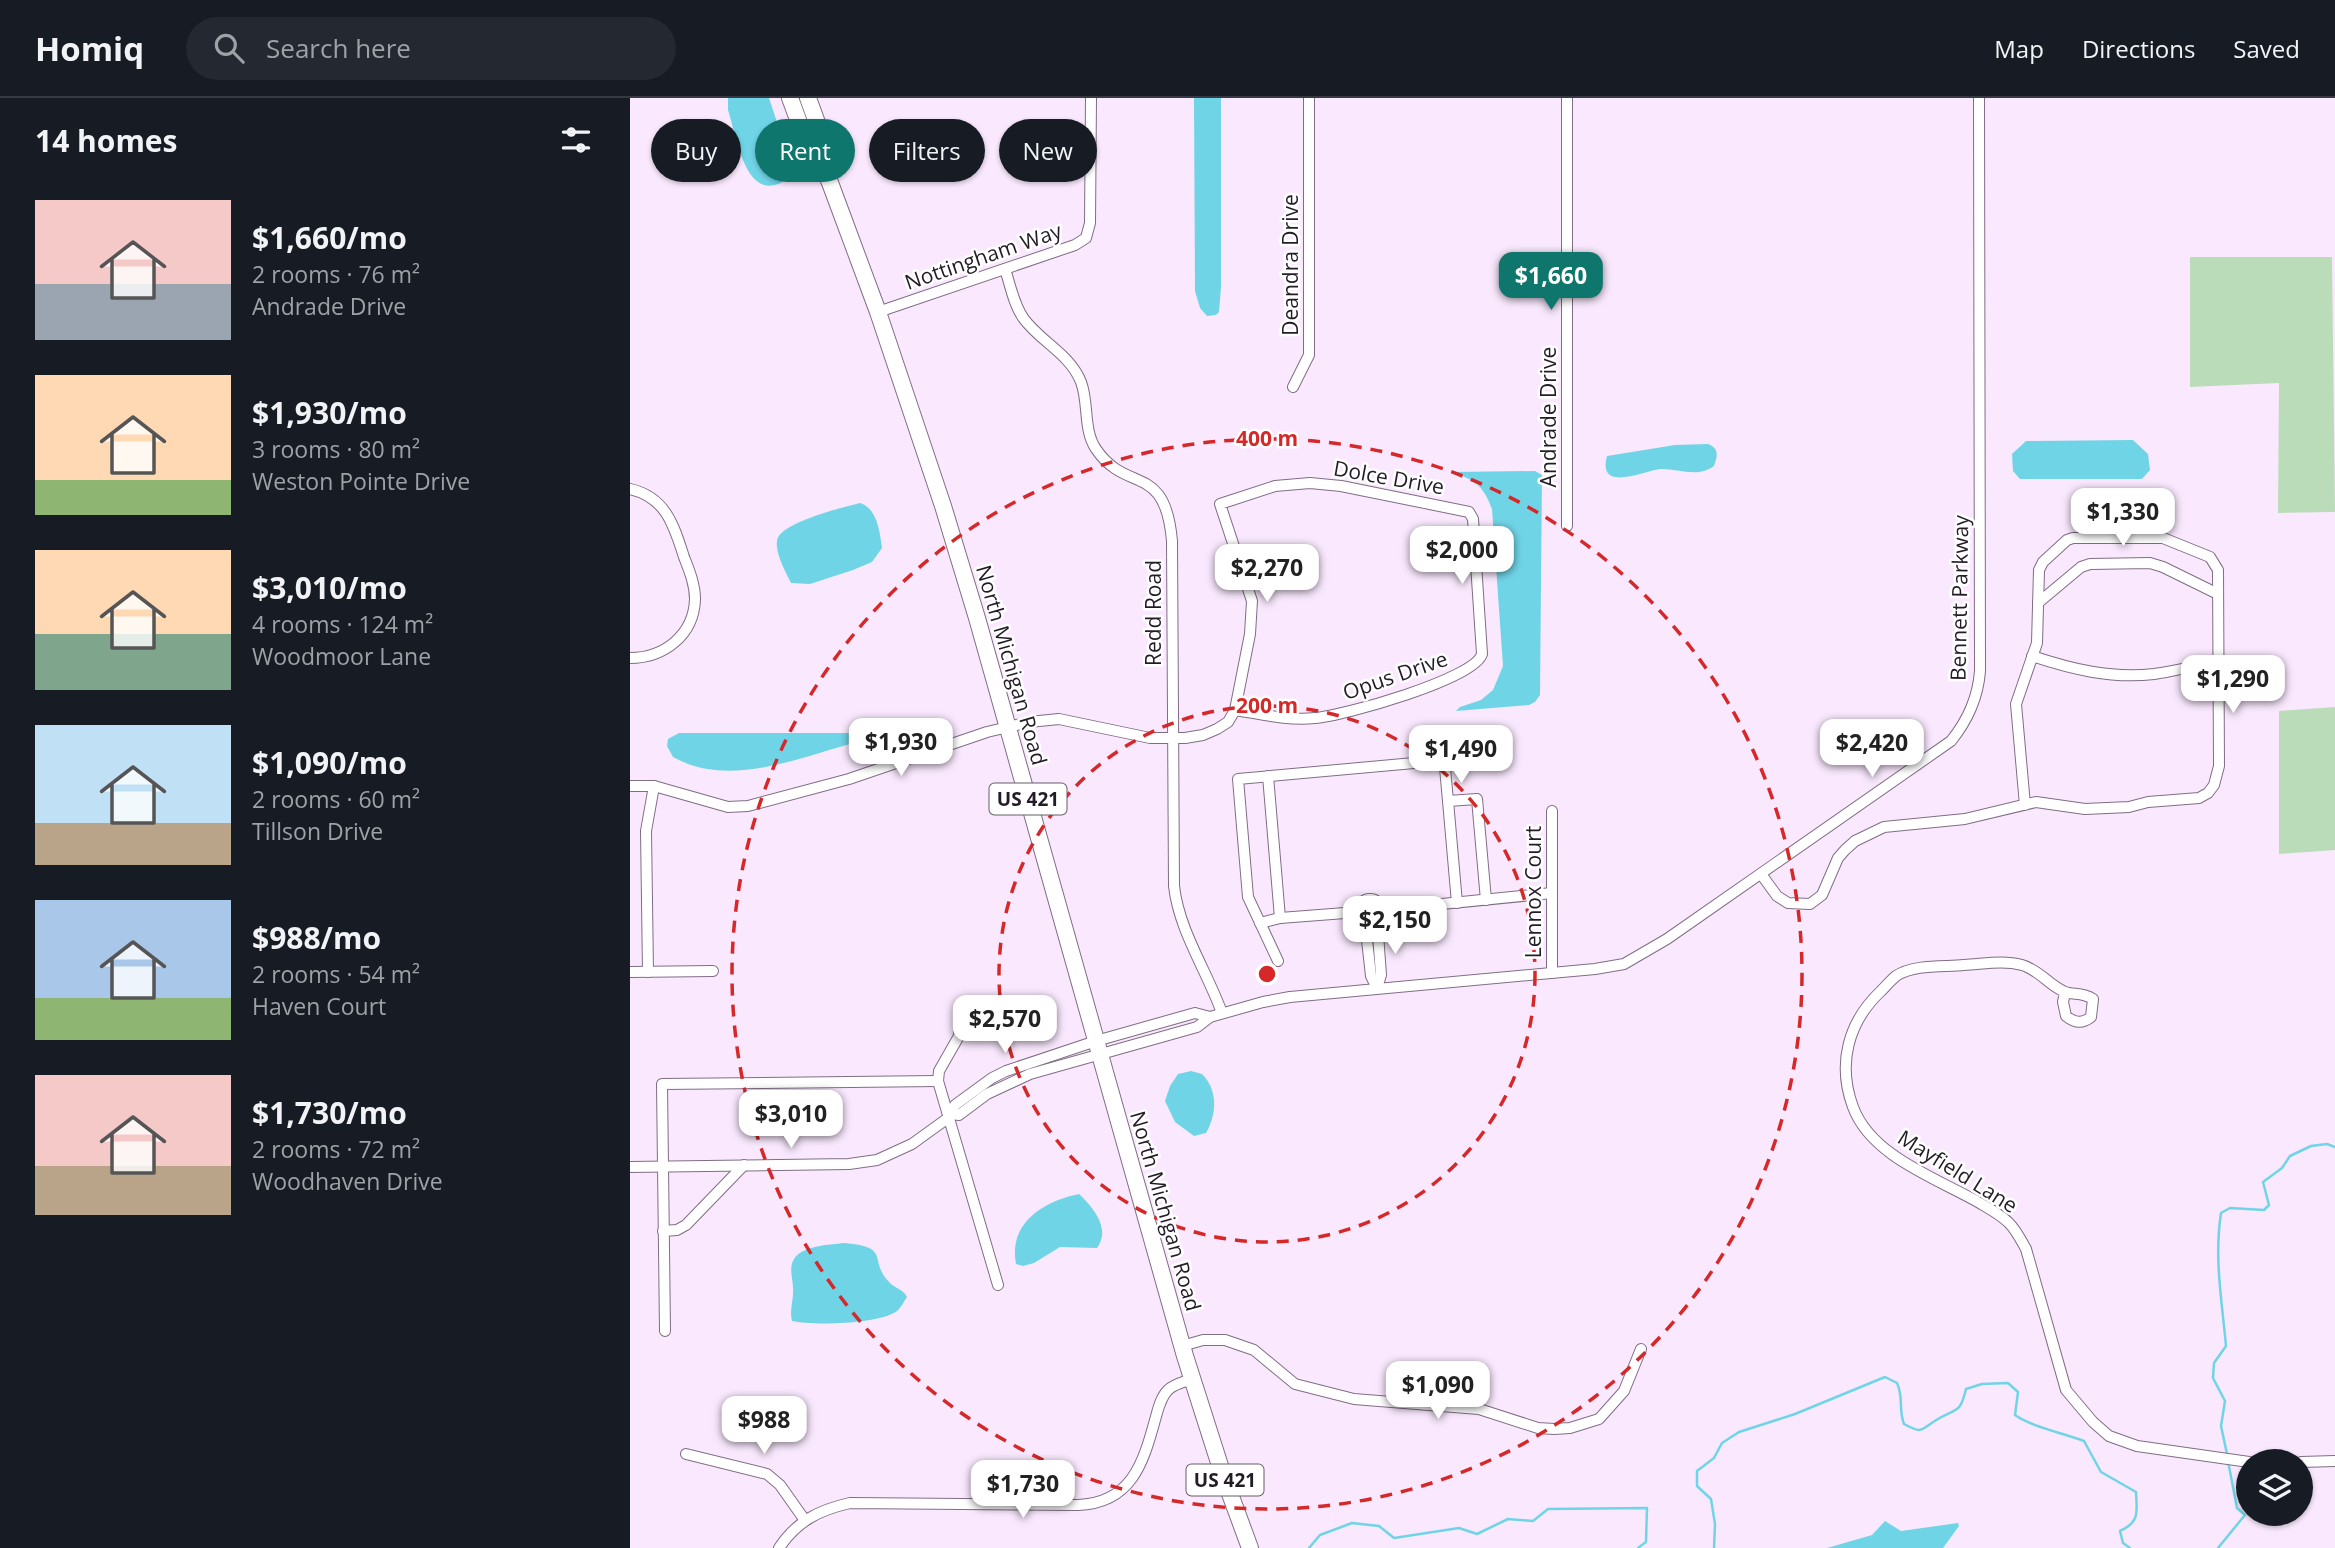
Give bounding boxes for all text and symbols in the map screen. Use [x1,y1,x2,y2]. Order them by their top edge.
search box [186,17,676,80]
text: Homiq [35,26,144,71]
icon: search [210,29,248,67]
text: Search here [266,30,411,66]
text: Map [1994,32,2044,65]
text: Directions [2082,32,2195,65]
text: Saved [2233,32,2300,65]
chip: Buy [651,119,741,182]
chip: Rent [755,119,855,182]
chip: Filters [869,119,985,182]
chip: New [999,119,1097,182]
text: 14 homes [35,120,178,161]
icon: filters [557,121,595,159]
street label: Deandra Drive [1276,194,1304,336]
street label: Nottingham Way [901,216,1066,296]
text: $1,660/mo [252,217,407,258]
icon: home [91,228,175,312]
pin: $1,660 [1494,252,1608,312]
text: 2 rooms · 76 m² [252,258,420,290]
text: $1,660 [1515,259,1587,291]
text: Andrade Drive [252,290,406,322]
street label: Andrade Drive [1534,347,1562,487]
text: $1,930/mo [252,392,407,433]
icon: home [91,403,175,487]
text: 400 m [1236,424,1298,452]
text: 3 rooms · 80 m² [252,433,420,465]
street label: Dolce Drive [1331,453,1447,501]
text: Weston Pointe Drive [252,465,470,497]
pin: $1,330 [2066,489,2180,548]
text: $1,330 [2087,495,2159,527]
street label: Bennett Parkway [1944,514,1974,681]
pin: $2,000 [1405,526,1519,586]
text: $2,000 [1426,533,1498,565]
pin: $2,270 [1210,545,1324,604]
text: $2,270 [1231,551,1303,583]
street label: Redd Road [1139,560,1167,666]
street label: North Michigan Road [970,562,1054,768]
text: $3,010/mo [252,567,407,608]
icon: home [91,578,175,662]
text: 4 rooms · 124 m² [252,608,433,640]
text: Woodmoor Lane [252,640,431,672]
street label: Opus Drive [1339,644,1451,706]
pin: $1,290 [2176,656,2290,715]
text: $1,290 [2197,662,2269,694]
text: 200 m [1236,691,1298,719]
pin: $1,930 [844,718,958,778]
pin: $2,420 [1815,720,1929,779]
text: $1,930 [865,725,937,757]
pin: $1,490 [1404,726,1518,785]
text: $2,420 [1836,726,1908,758]
text: $1,490 [1425,732,1497,764]
text: $1,090/mo [252,742,407,783]
icon: home [91,753,175,837]
text: 2 rooms · 60 m² [252,783,420,815]
road number: US 421 [990,784,1066,814]
text: Tillson Drive [252,815,383,847]
street label: Lennox Court [1519,826,1547,958]
pin: $2,150 [1338,896,1452,956]
text: $2,150 [1359,903,1431,935]
text: $988/mo [252,917,381,958]
icon: home [91,928,175,1012]
text: 2 rooms · 54 m² [252,958,420,990]
centre of rings [1255,962,1279,986]
text: Haven Court [252,990,386,1022]
pin: $2,570 [948,996,1062,1055]
text: $2,570 [969,1002,1041,1034]
pin: $3,010 [734,1090,848,1150]
text: $1,730/mo [252,1092,407,1133]
text: $3,010 [755,1097,827,1129]
icon: home [91,1103,175,1187]
street label: North Michigan Road [1124,1108,1208,1314]
street label: Mayfield Lane [1893,1123,2023,1219]
text: 2 rooms · 72 m² [252,1133,420,1165]
text: Woodhaven Drive [252,1165,443,1197]
pin: $1,090 [1381,1362,1495,1421]
text: $1,090 [1402,1368,1474,1400]
pin: $988 [723,1396,805,1456]
text: $988 [738,1403,790,1435]
map controls [2236,1449,2313,1526]
button: layers [2236,1449,2313,1526]
pin: $1,730 [966,1460,1080,1520]
road number: US 421 [1186,1464,1264,1496]
text: $1,730 [987,1467,1059,1499]

